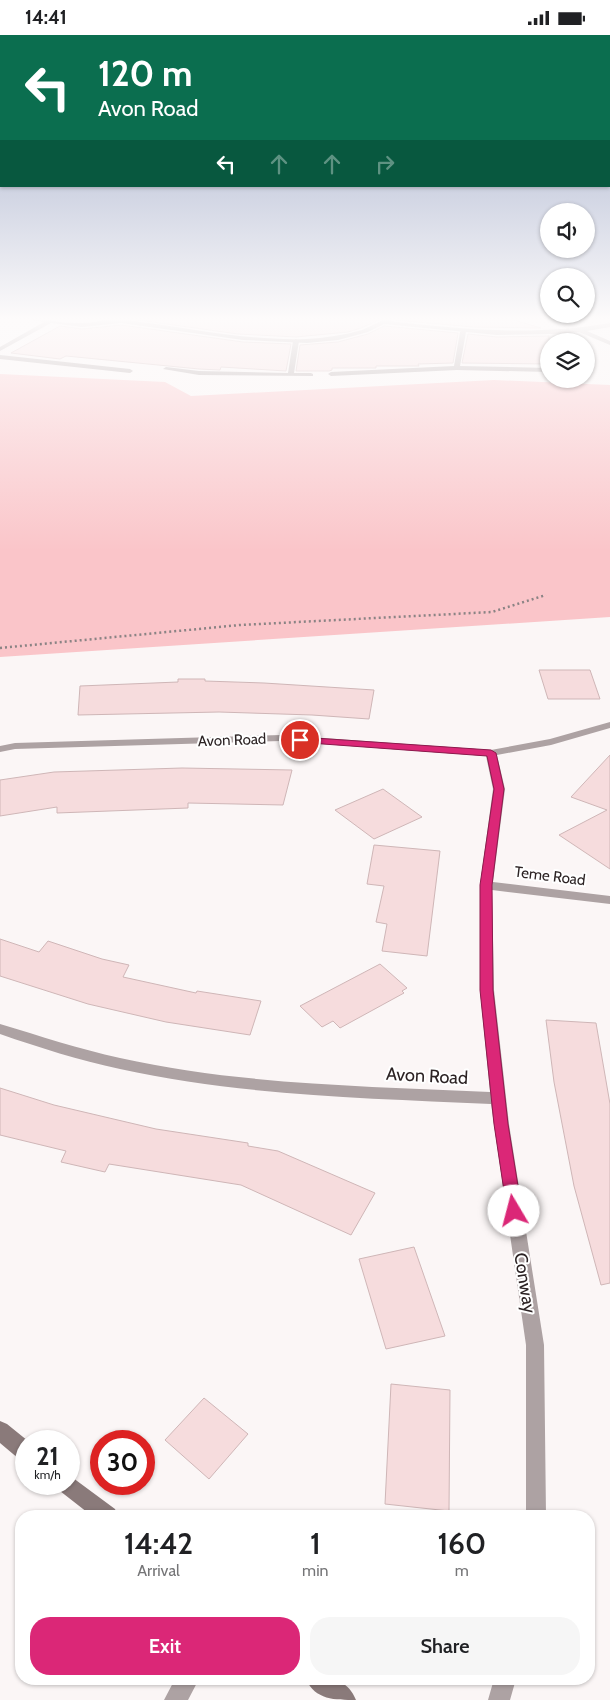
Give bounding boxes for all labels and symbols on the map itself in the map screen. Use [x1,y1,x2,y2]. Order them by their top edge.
pin [279,719,321,761]
street label: Avon Road [197,730,267,750]
street label: Teme Road [514,863,586,889]
street label: Avon Road [385,1063,469,1089]
position arrow [487,1184,539,1236]
street label: Conway [509,1251,541,1315]
speed limit sign: 30 [90,1430,155,1495]

